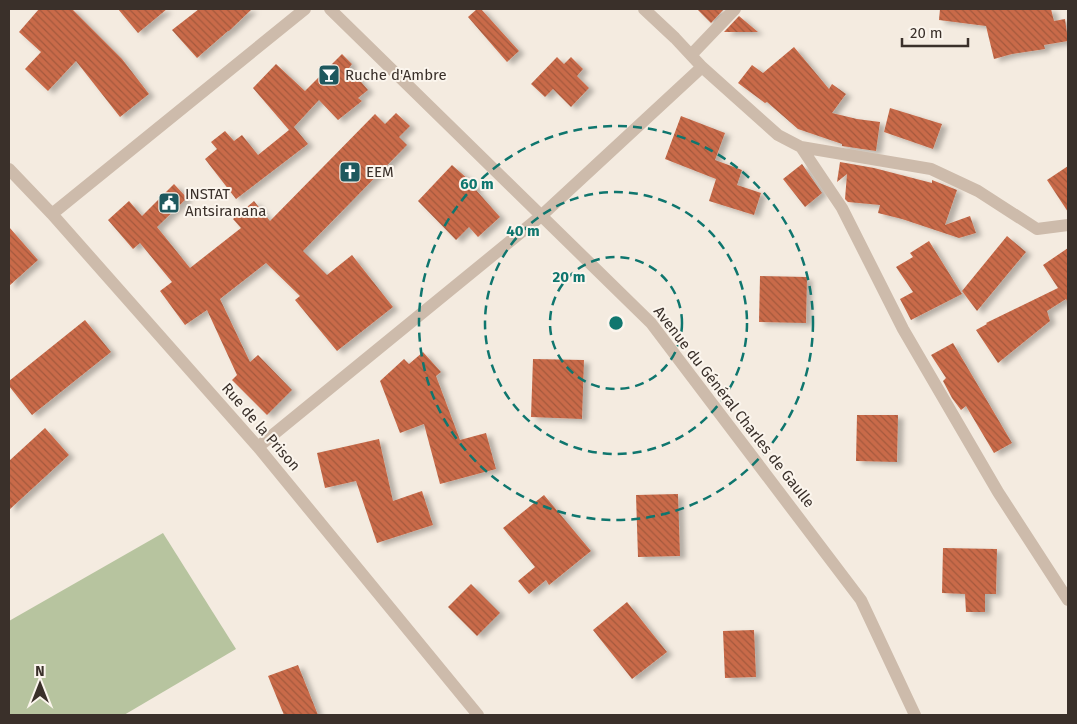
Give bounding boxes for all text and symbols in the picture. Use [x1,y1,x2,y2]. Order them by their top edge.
scale bar [902,15,968,47]
text: 20 m [910,24,943,42]
bar icon: Ruche d'Ambre [317,63,341,87]
place label: Ruche d'Ambre [345,66,447,84]
church icon: EEM [338,160,362,184]
place label: EEM [366,163,394,181]
text: 60 m [460,175,494,193]
place label: INSTAT Antsiranana [185,185,266,220]
public building icon: INSTAT Antsiranana [157,191,181,215]
text: 40 m [506,222,540,240]
text: 20 m [553,268,585,286]
street label: Avenue du Général Charles de Gaulle [650,303,818,511]
centre of rings [607,314,625,332]
street label: Rue de la Prison [218,379,304,475]
north arrow [15,659,65,709]
text: N [35,663,45,680]

